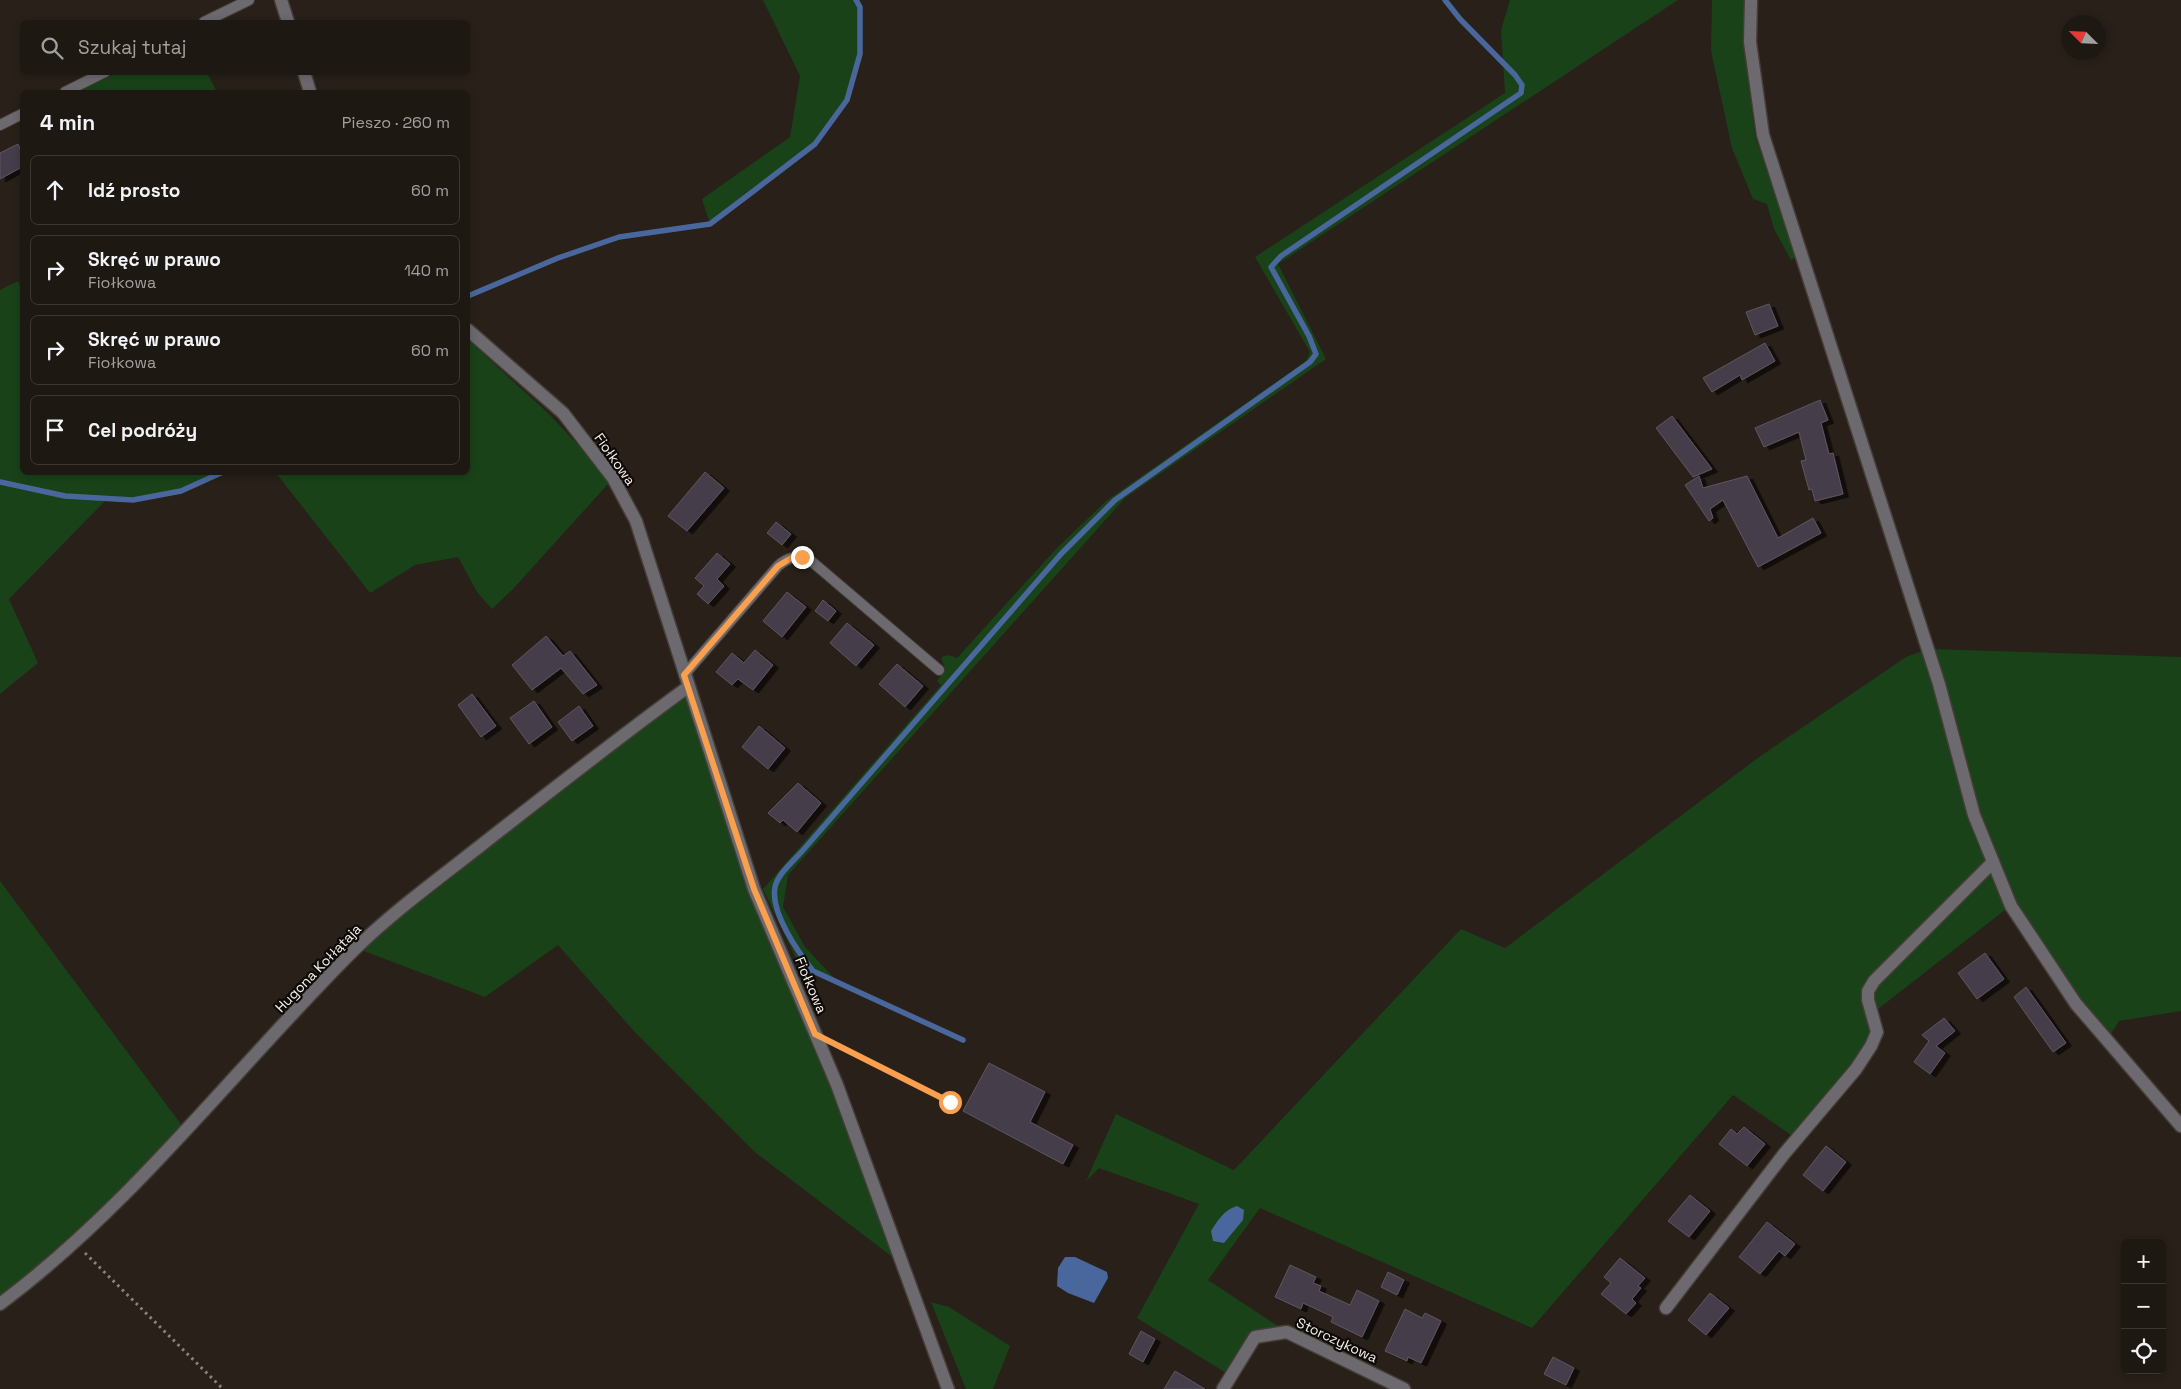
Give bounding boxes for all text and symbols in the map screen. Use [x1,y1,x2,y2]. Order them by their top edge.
north arrow [2061,15,2106,60]
search box [20,20,470,75]
icon: search [38,34,66,62]
text: Szukaj tutaj [78,35,186,60]
text: 4 min [40,109,95,136]
text: Pieszo · 260 m [342,112,450,133]
icon: ahead [41,176,69,204]
text: Idź prosto [88,178,180,203]
text: 60 m [411,180,449,201]
text: Skręć w prawo [88,247,221,272]
icon: right [41,256,69,284]
text: 140 m [404,260,449,281]
text: Fiołkowa [88,272,156,293]
text: Skręć w prawo [88,327,221,352]
icon: right [41,336,69,364]
text: 60 m [411,340,449,361]
text: Fiołkowa [88,352,156,373]
icon: arrive [41,416,69,444]
text: Cel podróży [88,418,197,443]
street label: Fiołkowa [591,429,639,489]
route end [791,546,814,569]
street label: Hugona Kołłątaja [271,920,365,1016]
street label: Fiołkowa [791,954,831,1016]
route start [939,1091,962,1114]
map controls [2121,1239,2166,1374]
button: + [2121,1239,2166,1284]
button: − [2121,1284,2166,1329]
street label: Storczykowa [1294,1313,1380,1367]
button: locate [2121,1329,2166,1374]

